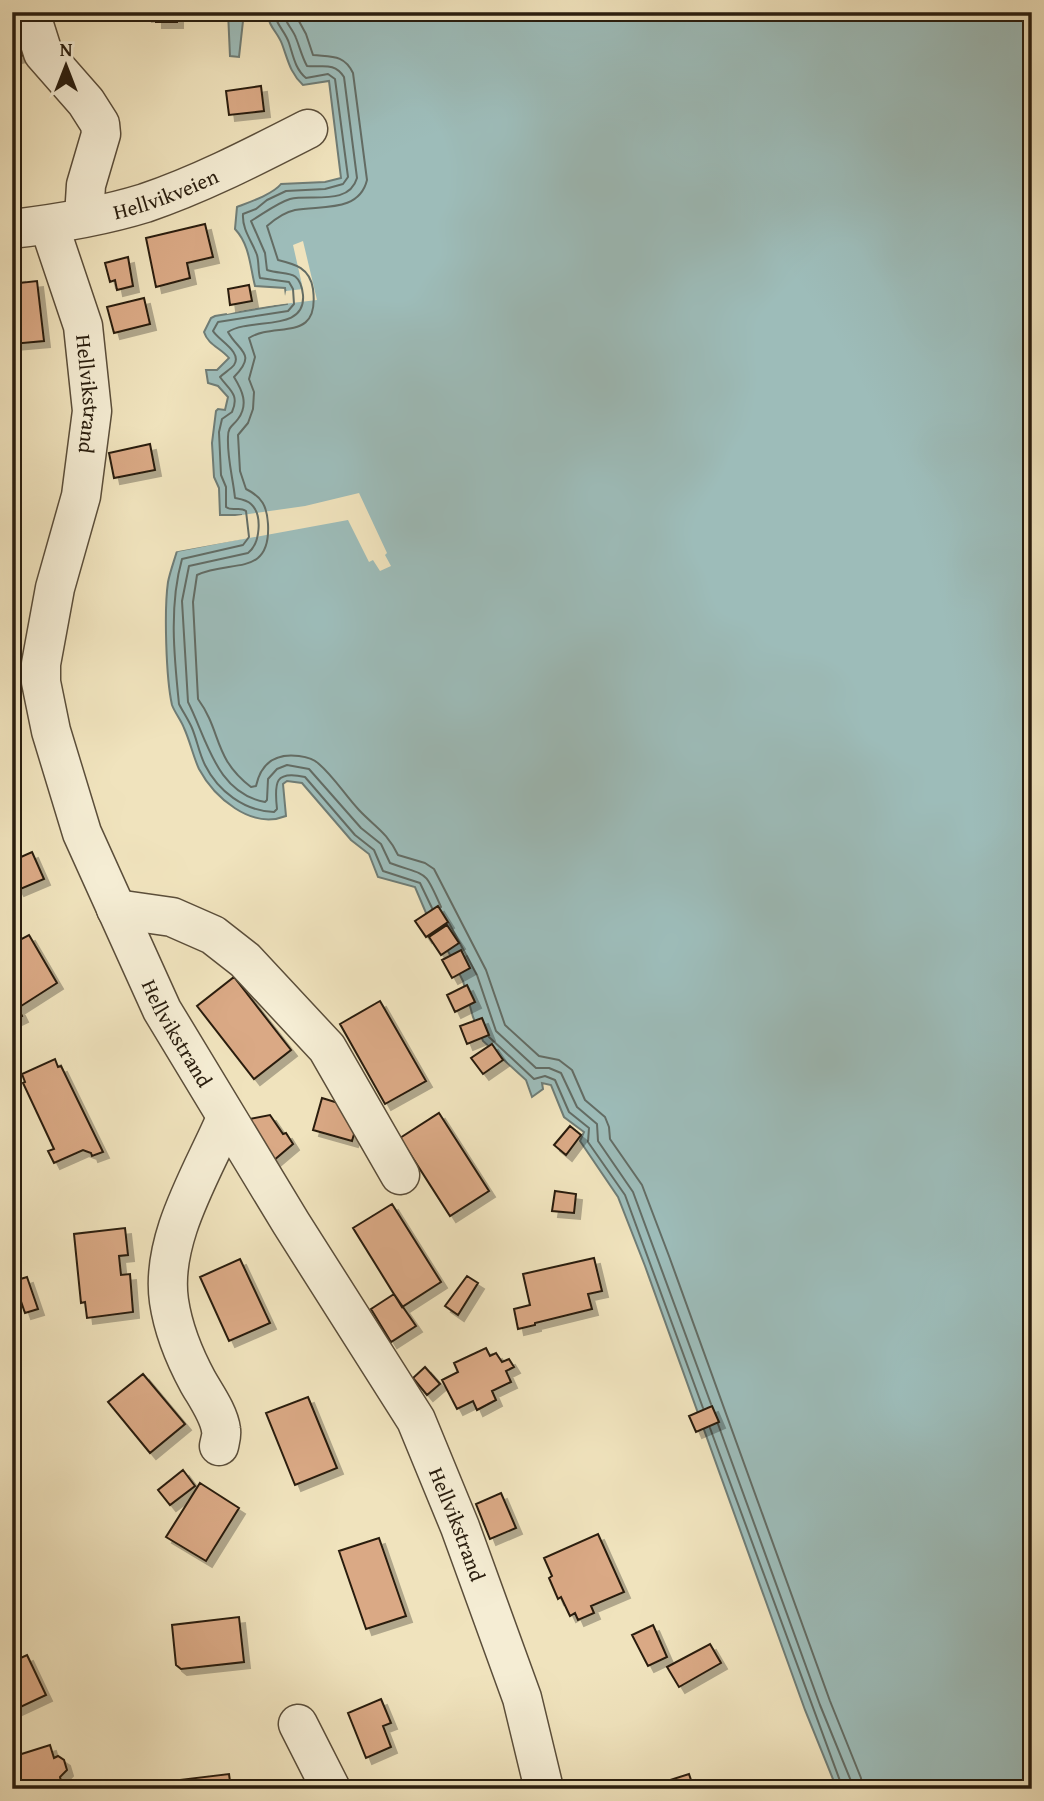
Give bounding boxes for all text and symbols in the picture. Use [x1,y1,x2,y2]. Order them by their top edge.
north arrow [32,32,102,102]
text: N [60,35,73,63]
street label: Hellvikveien [110,160,223,227]
street label: Hellvikstrand [68,333,108,456]
street label: Hellvikstrand [135,974,221,1093]
street label: Hellvikstrand [422,1462,494,1586]

